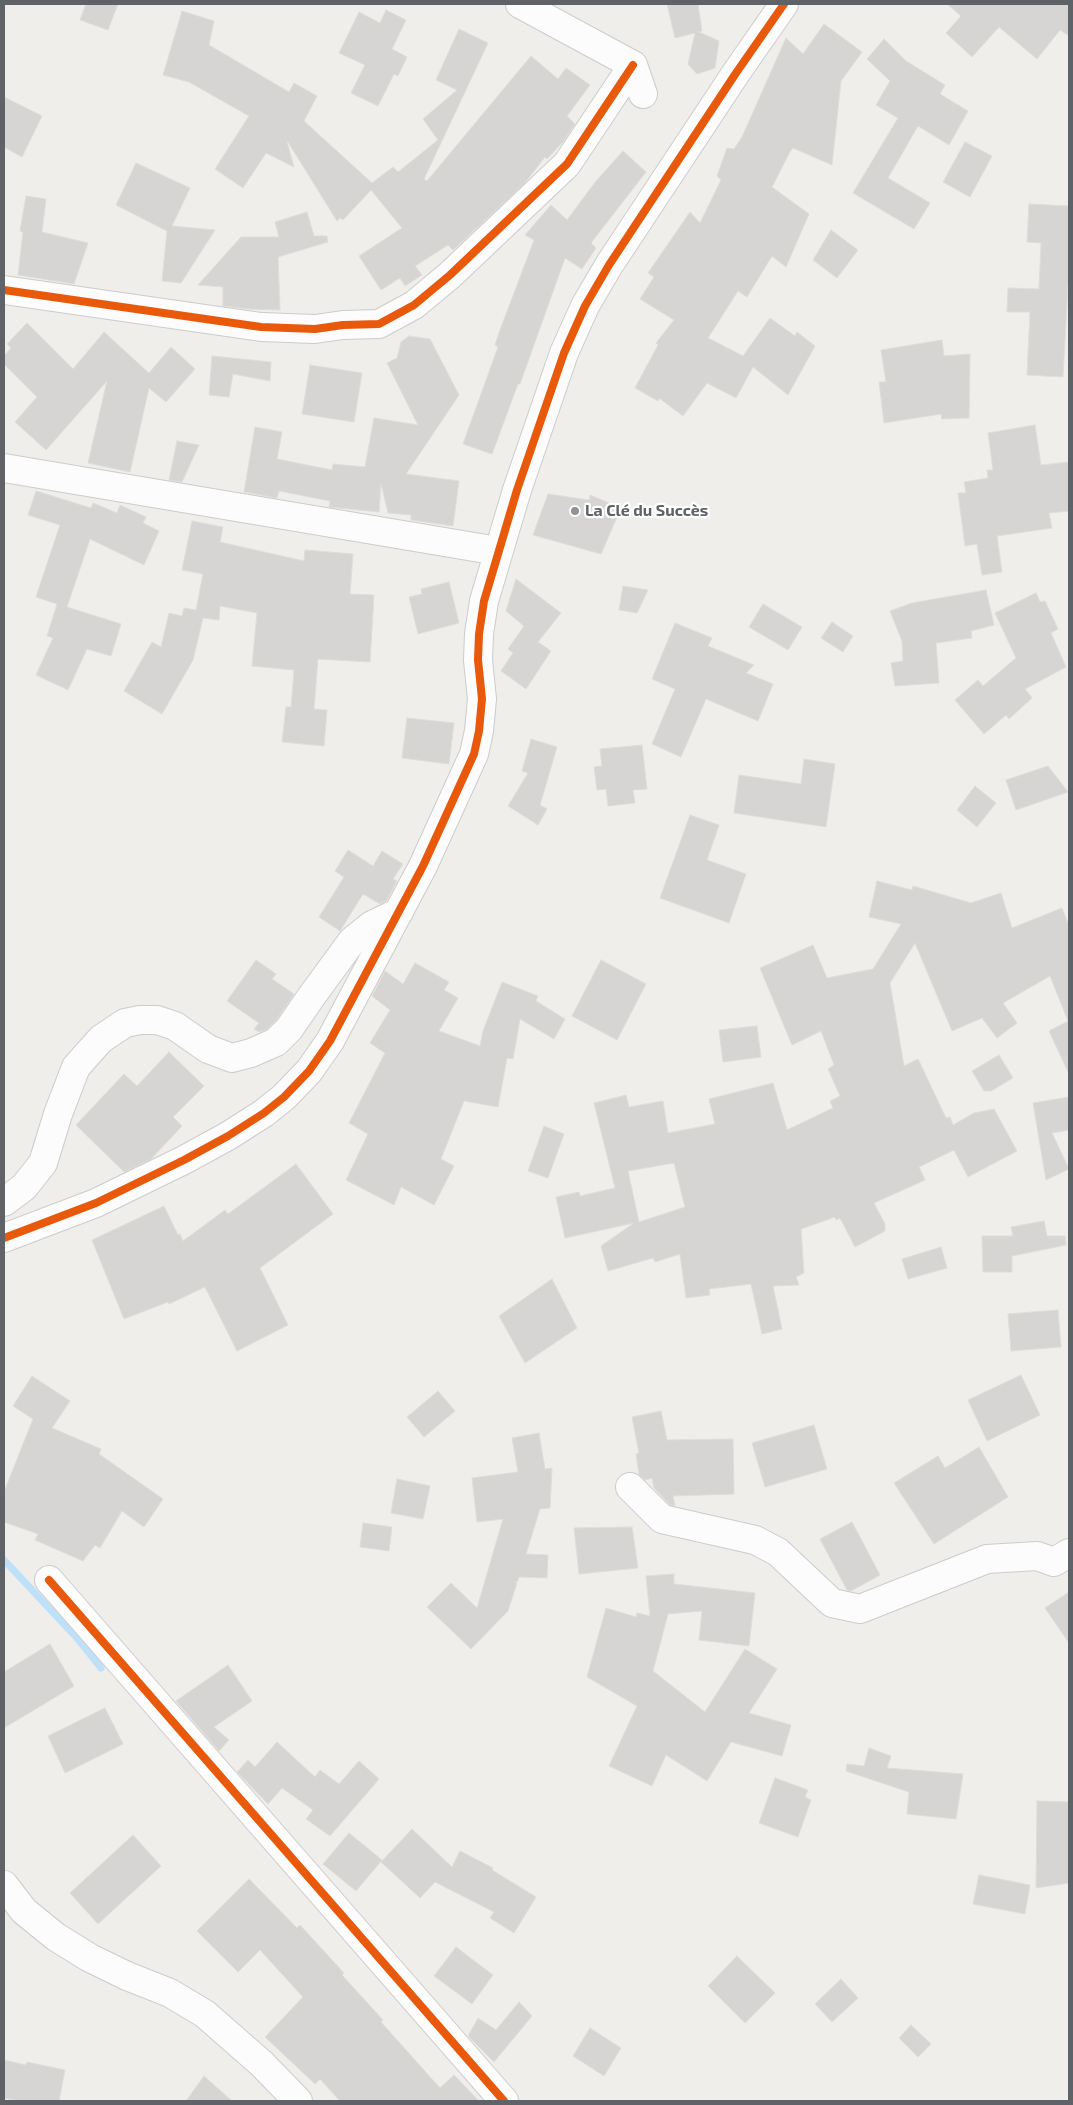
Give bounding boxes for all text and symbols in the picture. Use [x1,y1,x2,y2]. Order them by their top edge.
place label: La Clé du Succès [585,501,708,521]
marker: La Clé du Succès [569,505,581,517]

